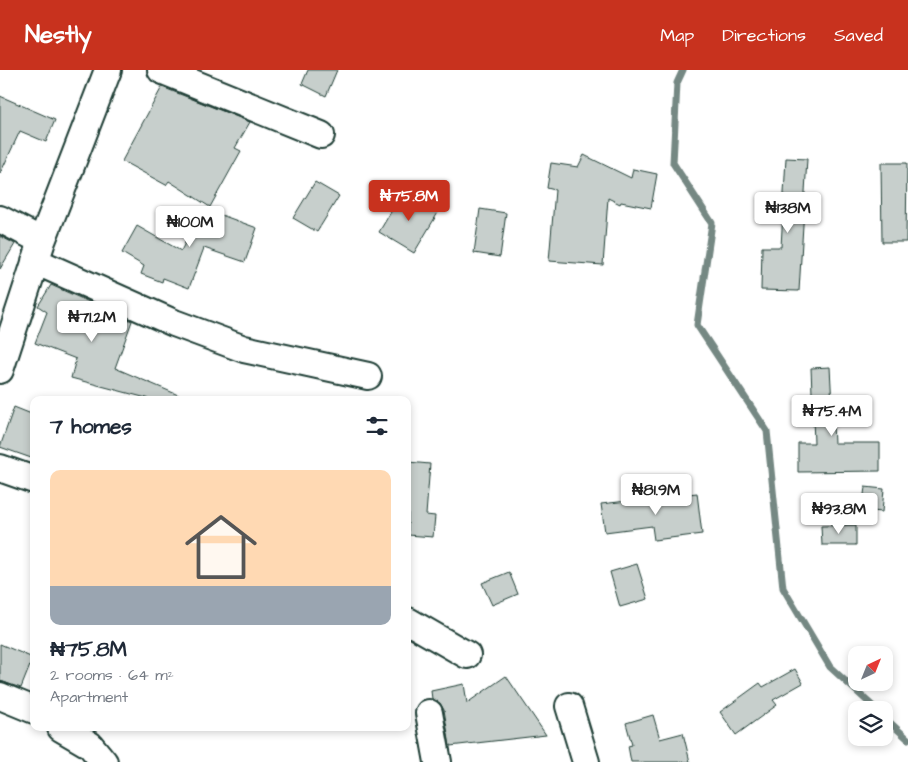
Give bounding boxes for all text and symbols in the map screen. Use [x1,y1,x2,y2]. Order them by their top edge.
text: Nestly [25,18,92,52]
text: Map [660,23,694,48]
text: Directions [722,23,806,48]
text: Saved [834,23,883,48]
pin: ₦75.8M [368,180,450,222]
text: ₦75.8M [380,185,438,207]
pin: ₦138M [753,191,823,234]
text: ₦138M [765,197,811,219]
pin: ₦100M [155,206,225,248]
text: ₦100M [166,211,214,233]
pin: ₦71.2M [51,300,133,343]
text: ₦71.2M [68,306,116,328]
pin: ₦75.4M [791,394,873,437]
text: ₦75.4M [802,400,862,422]
text: 7 homes [50,412,132,441]
icon: filters [363,412,391,440]
pin: ₦81.9M [615,474,697,516]
text: ₦81.9M [632,479,680,501]
pin: ₦93.8M [798,492,880,535]
text: ₦93.8M [812,498,866,520]
icon: home [176,502,266,592]
text: ₦75.8M [50,635,127,664]
north arrow [848,646,892,691]
map controls [848,646,893,746]
text: 2 rooms · 64 m² [50,664,174,686]
text: Apartment [50,686,128,708]
button: layers [848,701,893,746]

